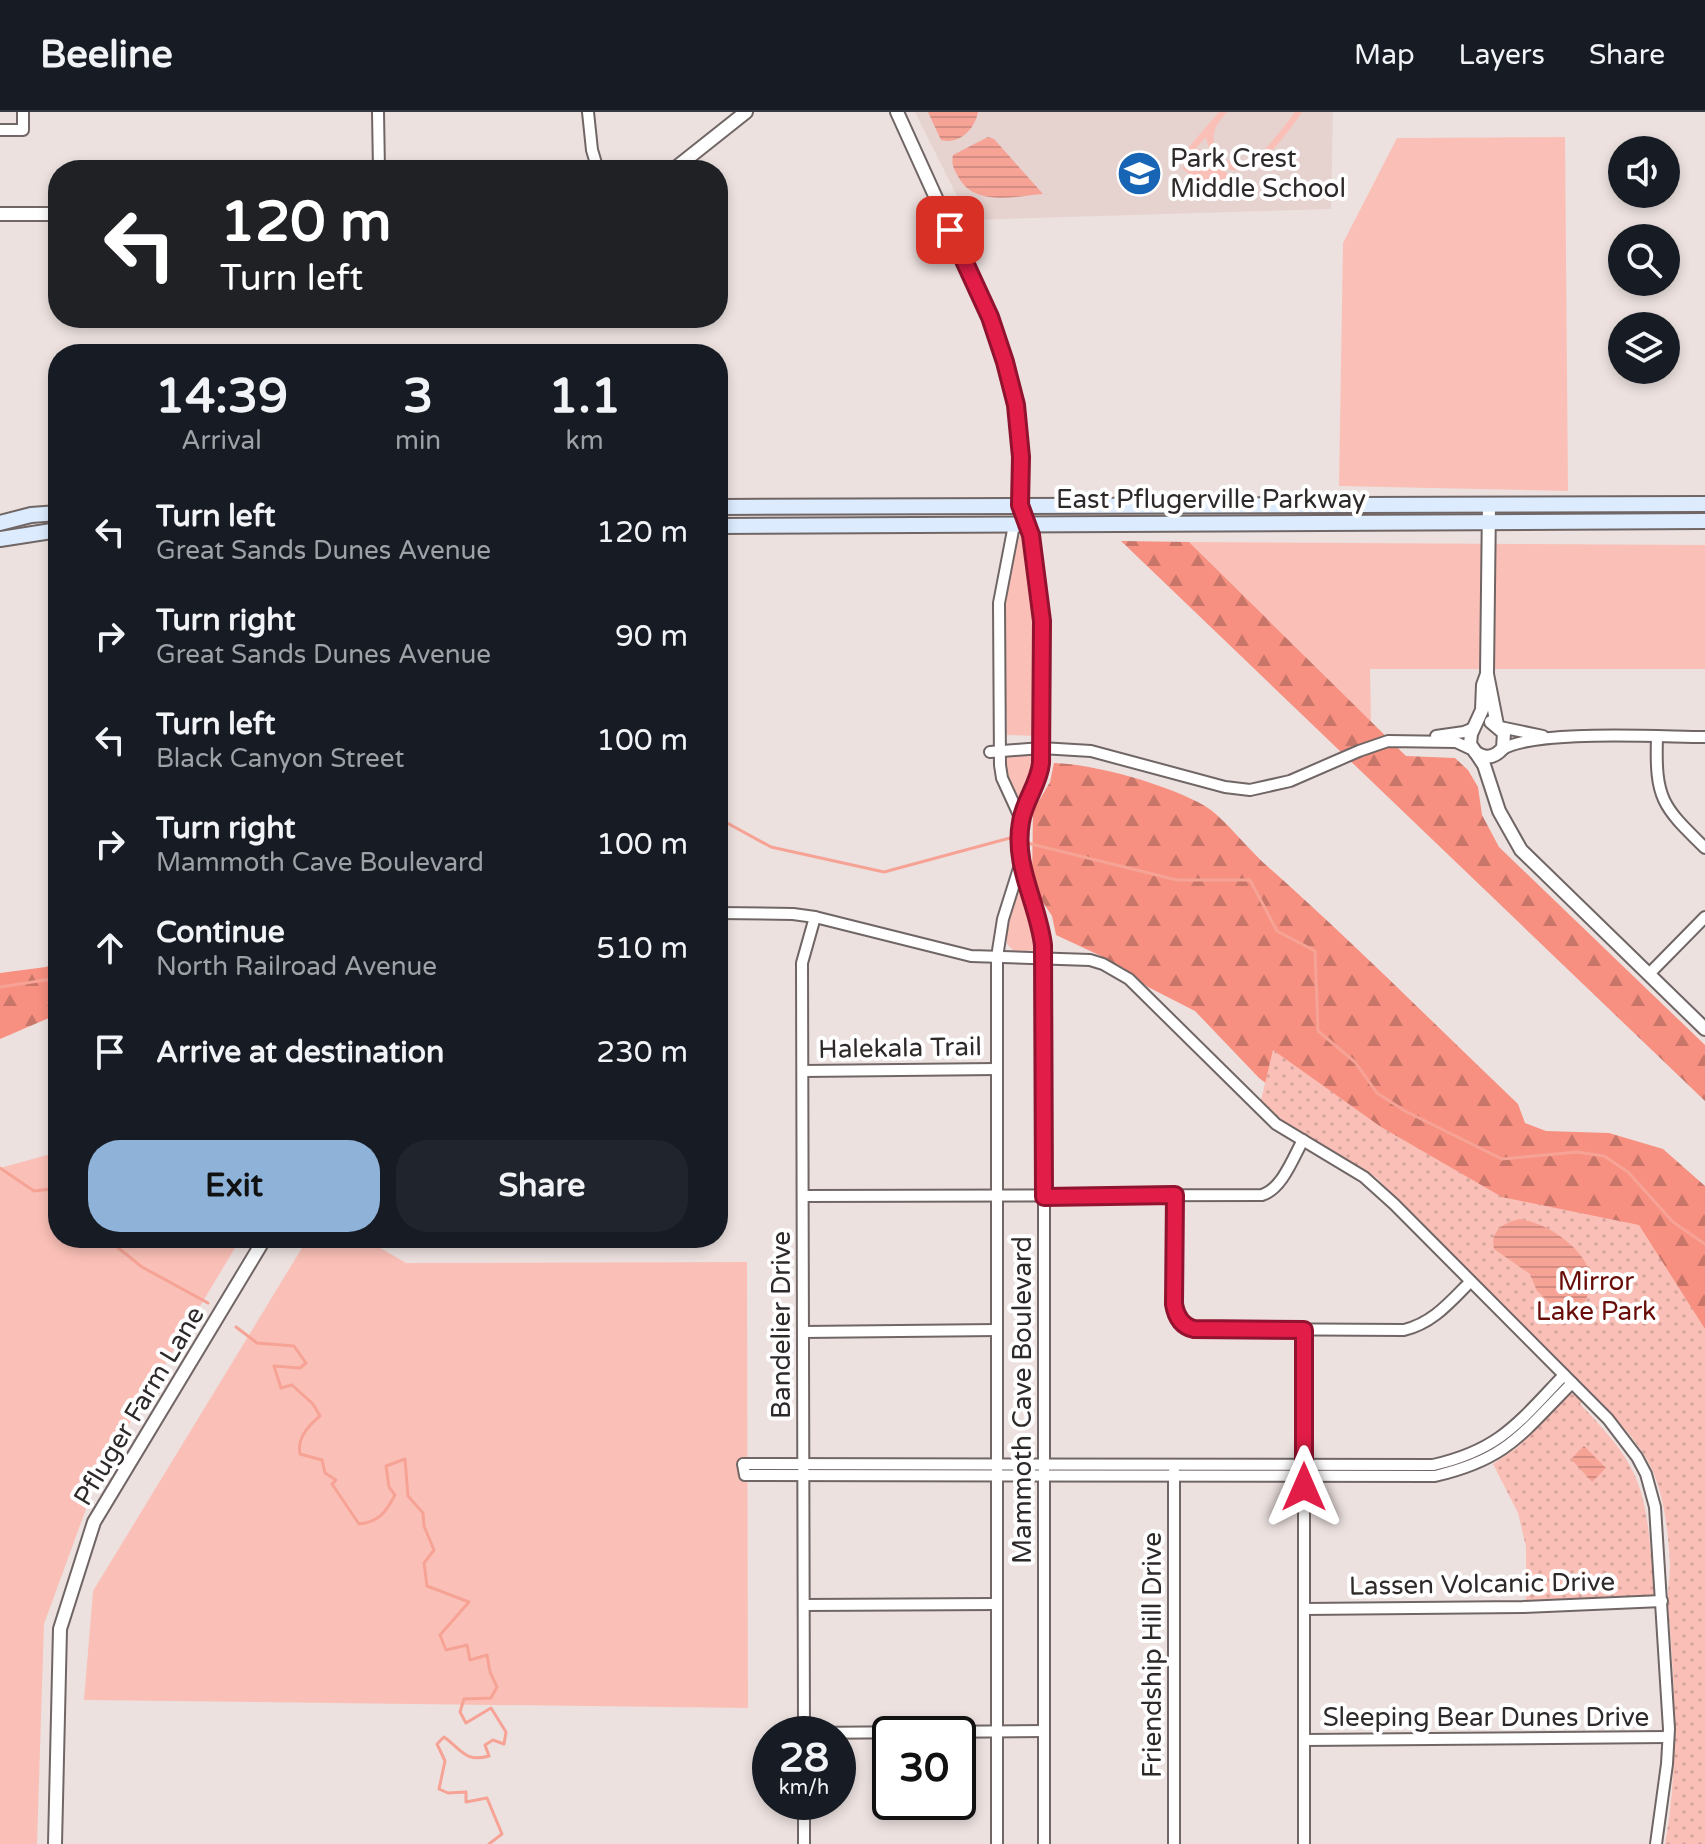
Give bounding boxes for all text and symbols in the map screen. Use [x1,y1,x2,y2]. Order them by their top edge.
text: Beeline [40,32,173,78]
text: Map [1354,38,1415,72]
text: Layers [1459,38,1545,72]
text: Share [1589,38,1665,72]
map controls [1608,136,1680,384]
button: sound [1608,136,1680,208]
place label: Park Crest Middle School [1170,143,1346,204]
school or university icon: Park Crest Middle School [1115,149,1163,197]
text: 120 m [220,189,391,256]
icon: left [88,192,192,296]
pin [916,196,984,264]
icon: arrive [928,208,972,252]
button: search [1608,224,1680,296]
text: Turn left [220,257,363,300]
button: layers [1608,312,1680,384]
text: 14:39 [155,368,288,426]
text: 3 [403,368,433,426]
text: 1.1 [548,368,621,426]
text: Arrival [181,425,262,456]
text: min [395,425,441,456]
text: km [566,425,604,456]
street label: East Pflugerville Parkway [1056,484,1366,515]
text: Turn left [156,498,275,535]
icon: left [88,510,132,554]
text: 120 m [596,514,688,551]
text: Great Sands Dunes Avenue [156,535,491,566]
text: Turn right [156,602,296,639]
icon: right [88,614,132,658]
text: 90 m [615,618,688,655]
text: Great Sands Dunes Avenue [156,639,491,670]
text: Turn left [156,706,275,743]
icon: left [88,718,132,762]
text: 100 m [596,722,688,759]
text: Black Canyon Street [156,743,404,774]
text: Turn right [156,810,296,847]
icon: right [88,822,132,866]
text: 100 m [596,826,688,863]
text: Mammoth Cave Boulevard [156,847,484,878]
text: Continue [156,914,285,951]
icon: ahead [88,926,132,970]
text: 510 m [596,930,688,967]
text: North Railroad Avenue [156,951,437,982]
icon: arrive [88,1030,132,1074]
street label: Halekala Trail [818,1031,982,1065]
text: Arrive at destination [156,1034,444,1071]
text: 230 m [596,1034,688,1071]
button: Exit [88,1140,380,1232]
button: Share [396,1140,688,1232]
street label: Bandelier Drive [766,1231,797,1419]
street label: Mammoth Cave Boulevard [1007,1236,1038,1564]
park label: Mirror Lake Park [1536,1266,1656,1327]
street label: Pfluger Farm Lane [67,1301,211,1511]
position arrow [1262,1445,1346,1529]
street label: Friendship Hill Drive [1137,1532,1168,1778]
street label: Lassen Volcanic Drive [1349,1566,1615,1602]
street label: Sleeping Bear Dunes Drive [1323,1702,1649,1733]
speed limit sign: 30 [872,1716,976,1820]
text: 28 [779,1734,829,1782]
text: km/h [779,1776,829,1800]

